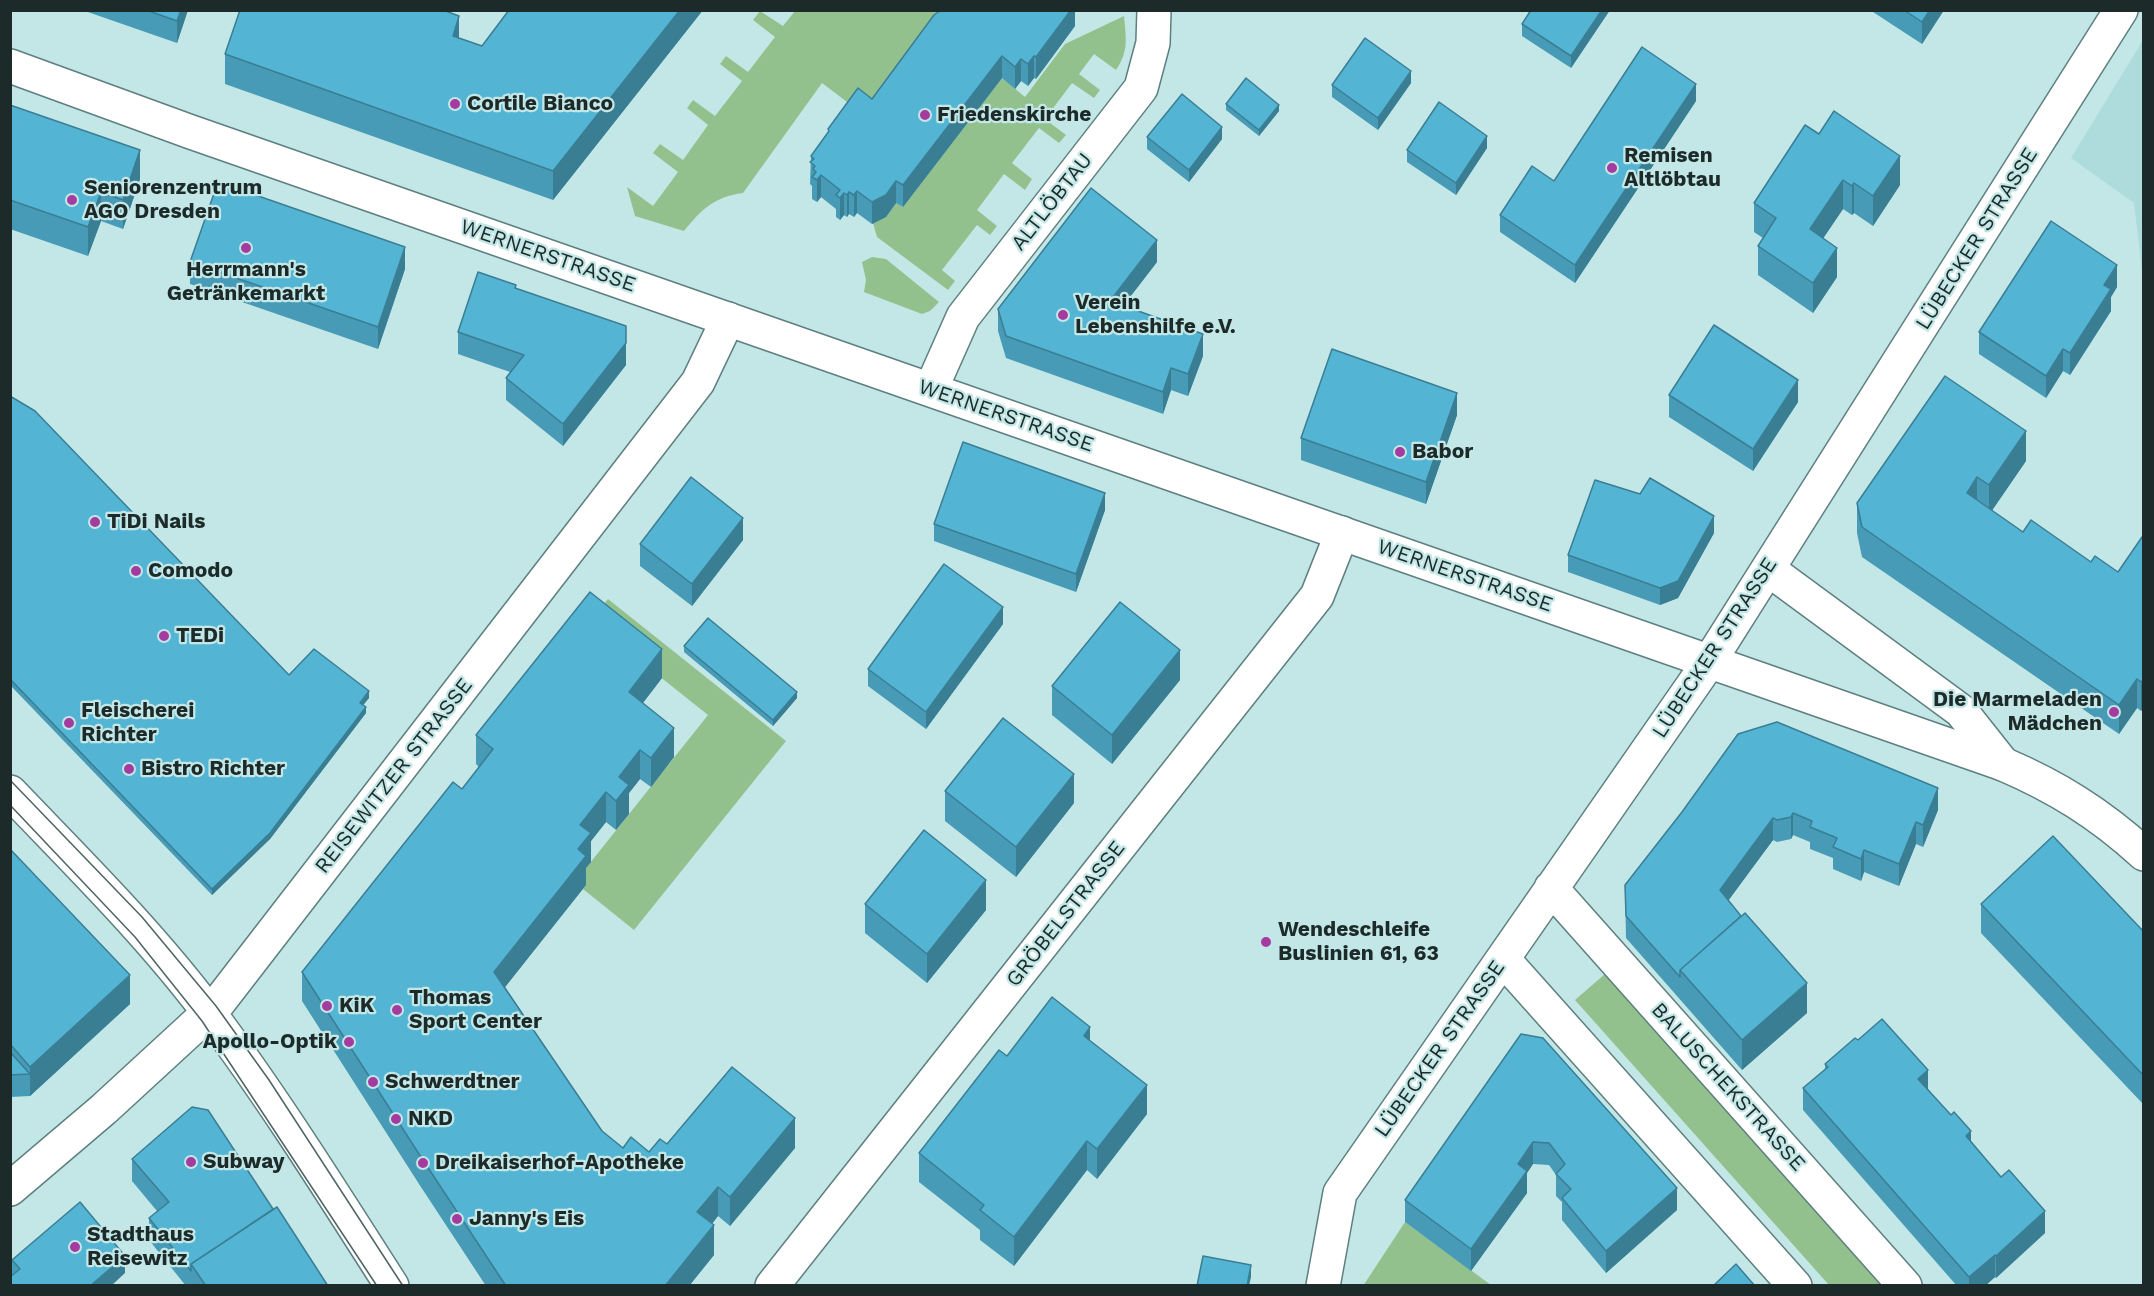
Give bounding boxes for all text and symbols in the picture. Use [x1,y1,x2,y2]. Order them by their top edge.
place label: Cortile Bianco [467,91,613,117]
marker: Cortile Bianco [448,97,462,111]
place label: Friedenskirche [937,102,1092,128]
marker: Friedenskirche [918,108,932,122]
place label: Remisen Altlöbtau [1624,143,1721,193]
street label: LÜBECKER STRASSE [1911,143,2043,335]
street label: ALTLÖBTAU [1006,148,1098,256]
marker: Remisen Altlöbtau [1605,161,1619,175]
place label: Seniorenzentrum AGO Dresden [84,175,262,225]
marker: Seniorenzentrum AGO Dresden [65,193,79,207]
street label: WERNERSTRASSE [457,214,639,298]
marker: Herrmann's Getränkemarkt [239,241,253,255]
place label: Herrmann's Getränkemarkt [167,257,325,307]
place label: Verein Lebenshilfe e.V. [1075,290,1236,340]
marker: Verein Lebenshilfe e.V. [1056,308,1070,322]
street label: WERNERSTRASSE [915,374,1097,458]
place label: Babor [1412,439,1473,465]
marker: Babor [1393,445,1407,459]
place label: TiDi Nails [107,509,206,535]
marker: TiDi Nails [88,515,102,529]
street label: WERNERSTRASSE [1374,534,1556,618]
street label: LÜBECKER STRASSE [1647,553,1783,743]
place label: Comodo [148,558,233,584]
marker: Comodo [129,564,143,578]
place label: TEDi [176,623,224,649]
marker: TEDi [157,629,171,643]
street label: REISEWITZER STRASSE [310,673,478,879]
place label: Die Marmeladen Mädchen [1933,687,2102,737]
place label: Fleischerei Richter [81,698,194,748]
marker: Die Marmeladen Mädchen [2107,705,2121,719]
marker: Fleischerei Richter [62,716,76,730]
place label: Bistro Richter [141,756,285,782]
marker: Bistro Richter [122,762,136,776]
street label: GRÖBELSTRASSE [1001,836,1131,992]
place label: Wendeschleife Buslinien 61, 63 [1278,917,1439,967]
marker: Wendeschleife Buslinien 61, 63 [1259,935,1273,949]
street label: LÜBECKER STRASSE [1369,956,1511,1142]
place label: Thomas Sport Center [409,985,542,1035]
place label: KiK [339,993,374,1019]
street label: BALUSCHEKSTRASSE [1646,998,1810,1176]
marker: KiK [320,999,334,1013]
marker: Thomas Sport Center [390,1003,404,1017]
place label: Apollo-Optik [203,1029,337,1055]
marker: Apollo-Optik [342,1035,356,1049]
place label: Schwerdtner [385,1069,520,1095]
marker: Schwerdtner [366,1075,380,1089]
place label: NKD [408,1106,453,1132]
marker: NKD [389,1112,403,1126]
place label: Subway [203,1149,284,1175]
place label: Dreikaiserhof-Apotheke [435,1150,684,1176]
marker: Subway [184,1155,198,1169]
marker: Dreikaiserhof-Apotheke [416,1156,430,1170]
place label: Janny's Eis [469,1206,584,1232]
marker: Janny's Eis [450,1212,464,1226]
place label: Stadthaus Reisewitz [87,1222,194,1272]
marker: Stadthaus Reisewitz [68,1240,82,1254]

